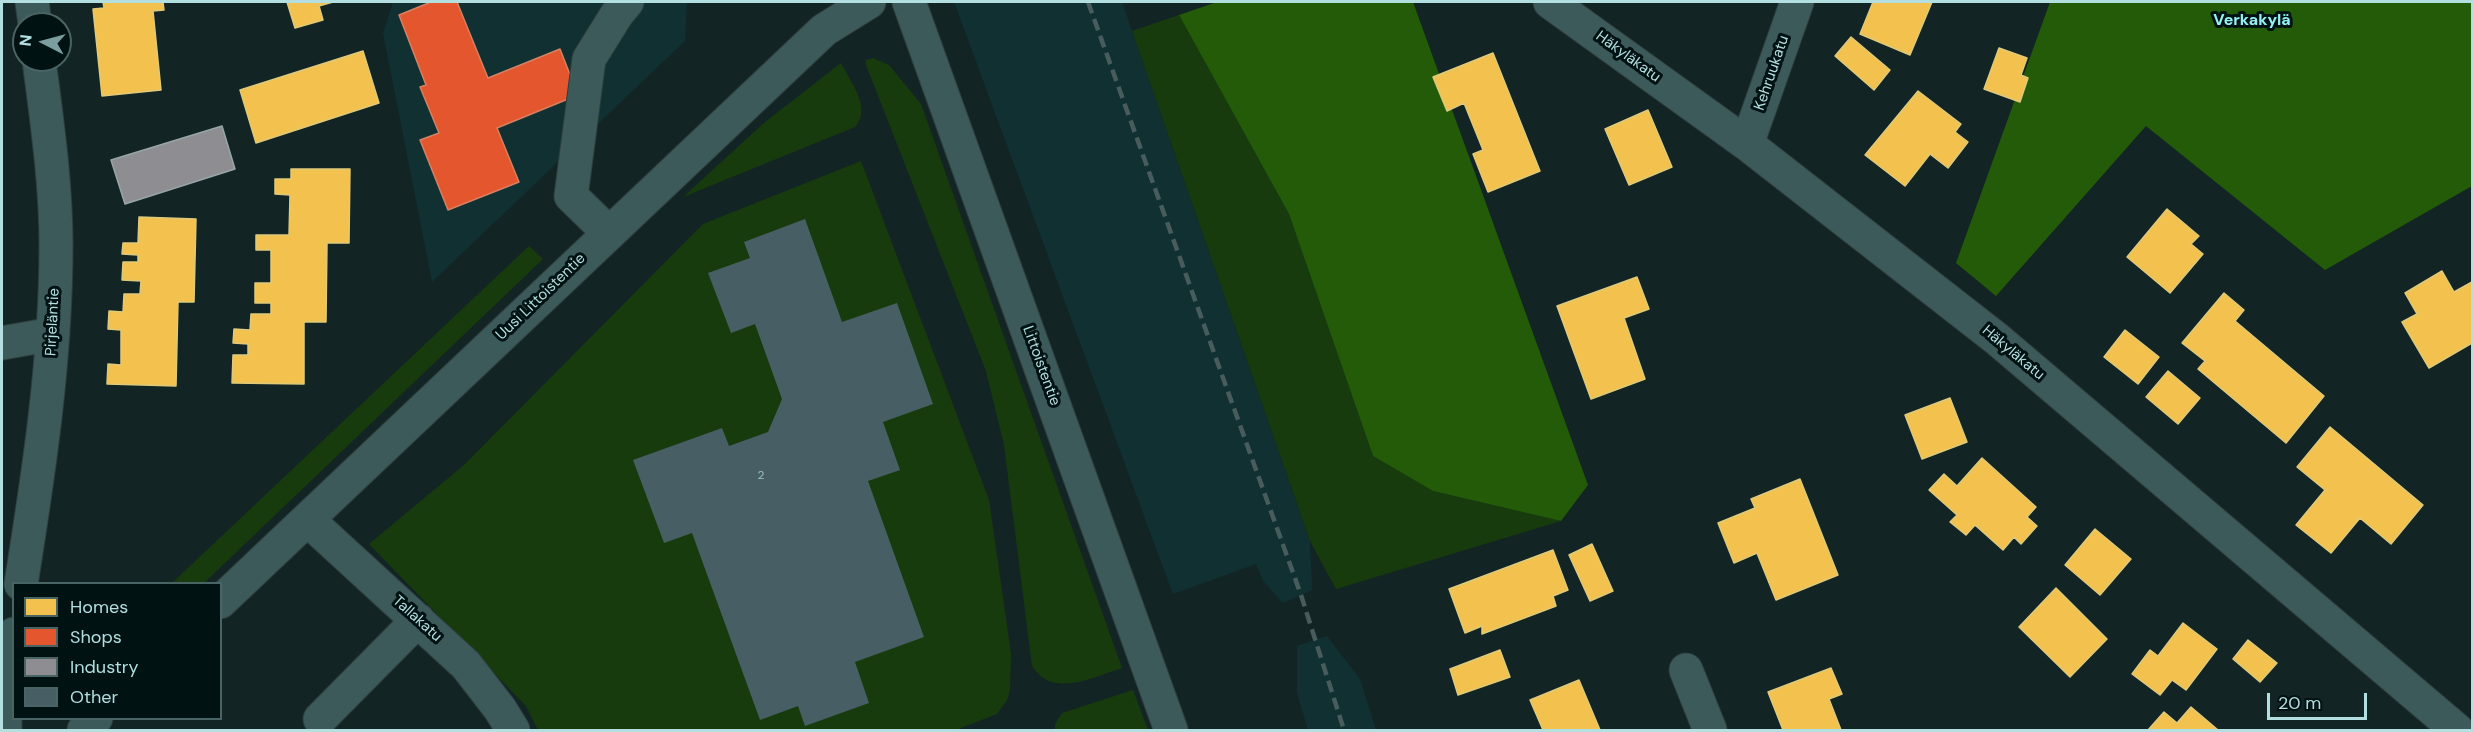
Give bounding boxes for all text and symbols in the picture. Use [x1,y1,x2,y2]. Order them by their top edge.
district label: Verkakylä [2213,11,2291,31]
north arrow [12,12,72,72]
street label: Häkyläkatu [1592,27,1664,87]
text: N [15,33,37,47]
street label: Kehruukatu [1751,33,1793,113]
street label: Uusi Littoistentie [493,250,589,344]
street label: Pirjeläntie [42,288,64,356]
street label: Häkyläkatu [1978,322,2048,384]
street label: Littoistentie [1018,324,1064,408]
house number: 2 [758,469,764,483]
legend [12,582,222,720]
street label: Tallakatu [389,592,445,646]
text: Homes [70,595,128,619]
text: Shops [70,625,122,649]
text: Industry [70,655,139,679]
scale bar [2270,681,2370,719]
text: Other [70,685,118,709]
text: 20 m [2278,691,2321,715]

